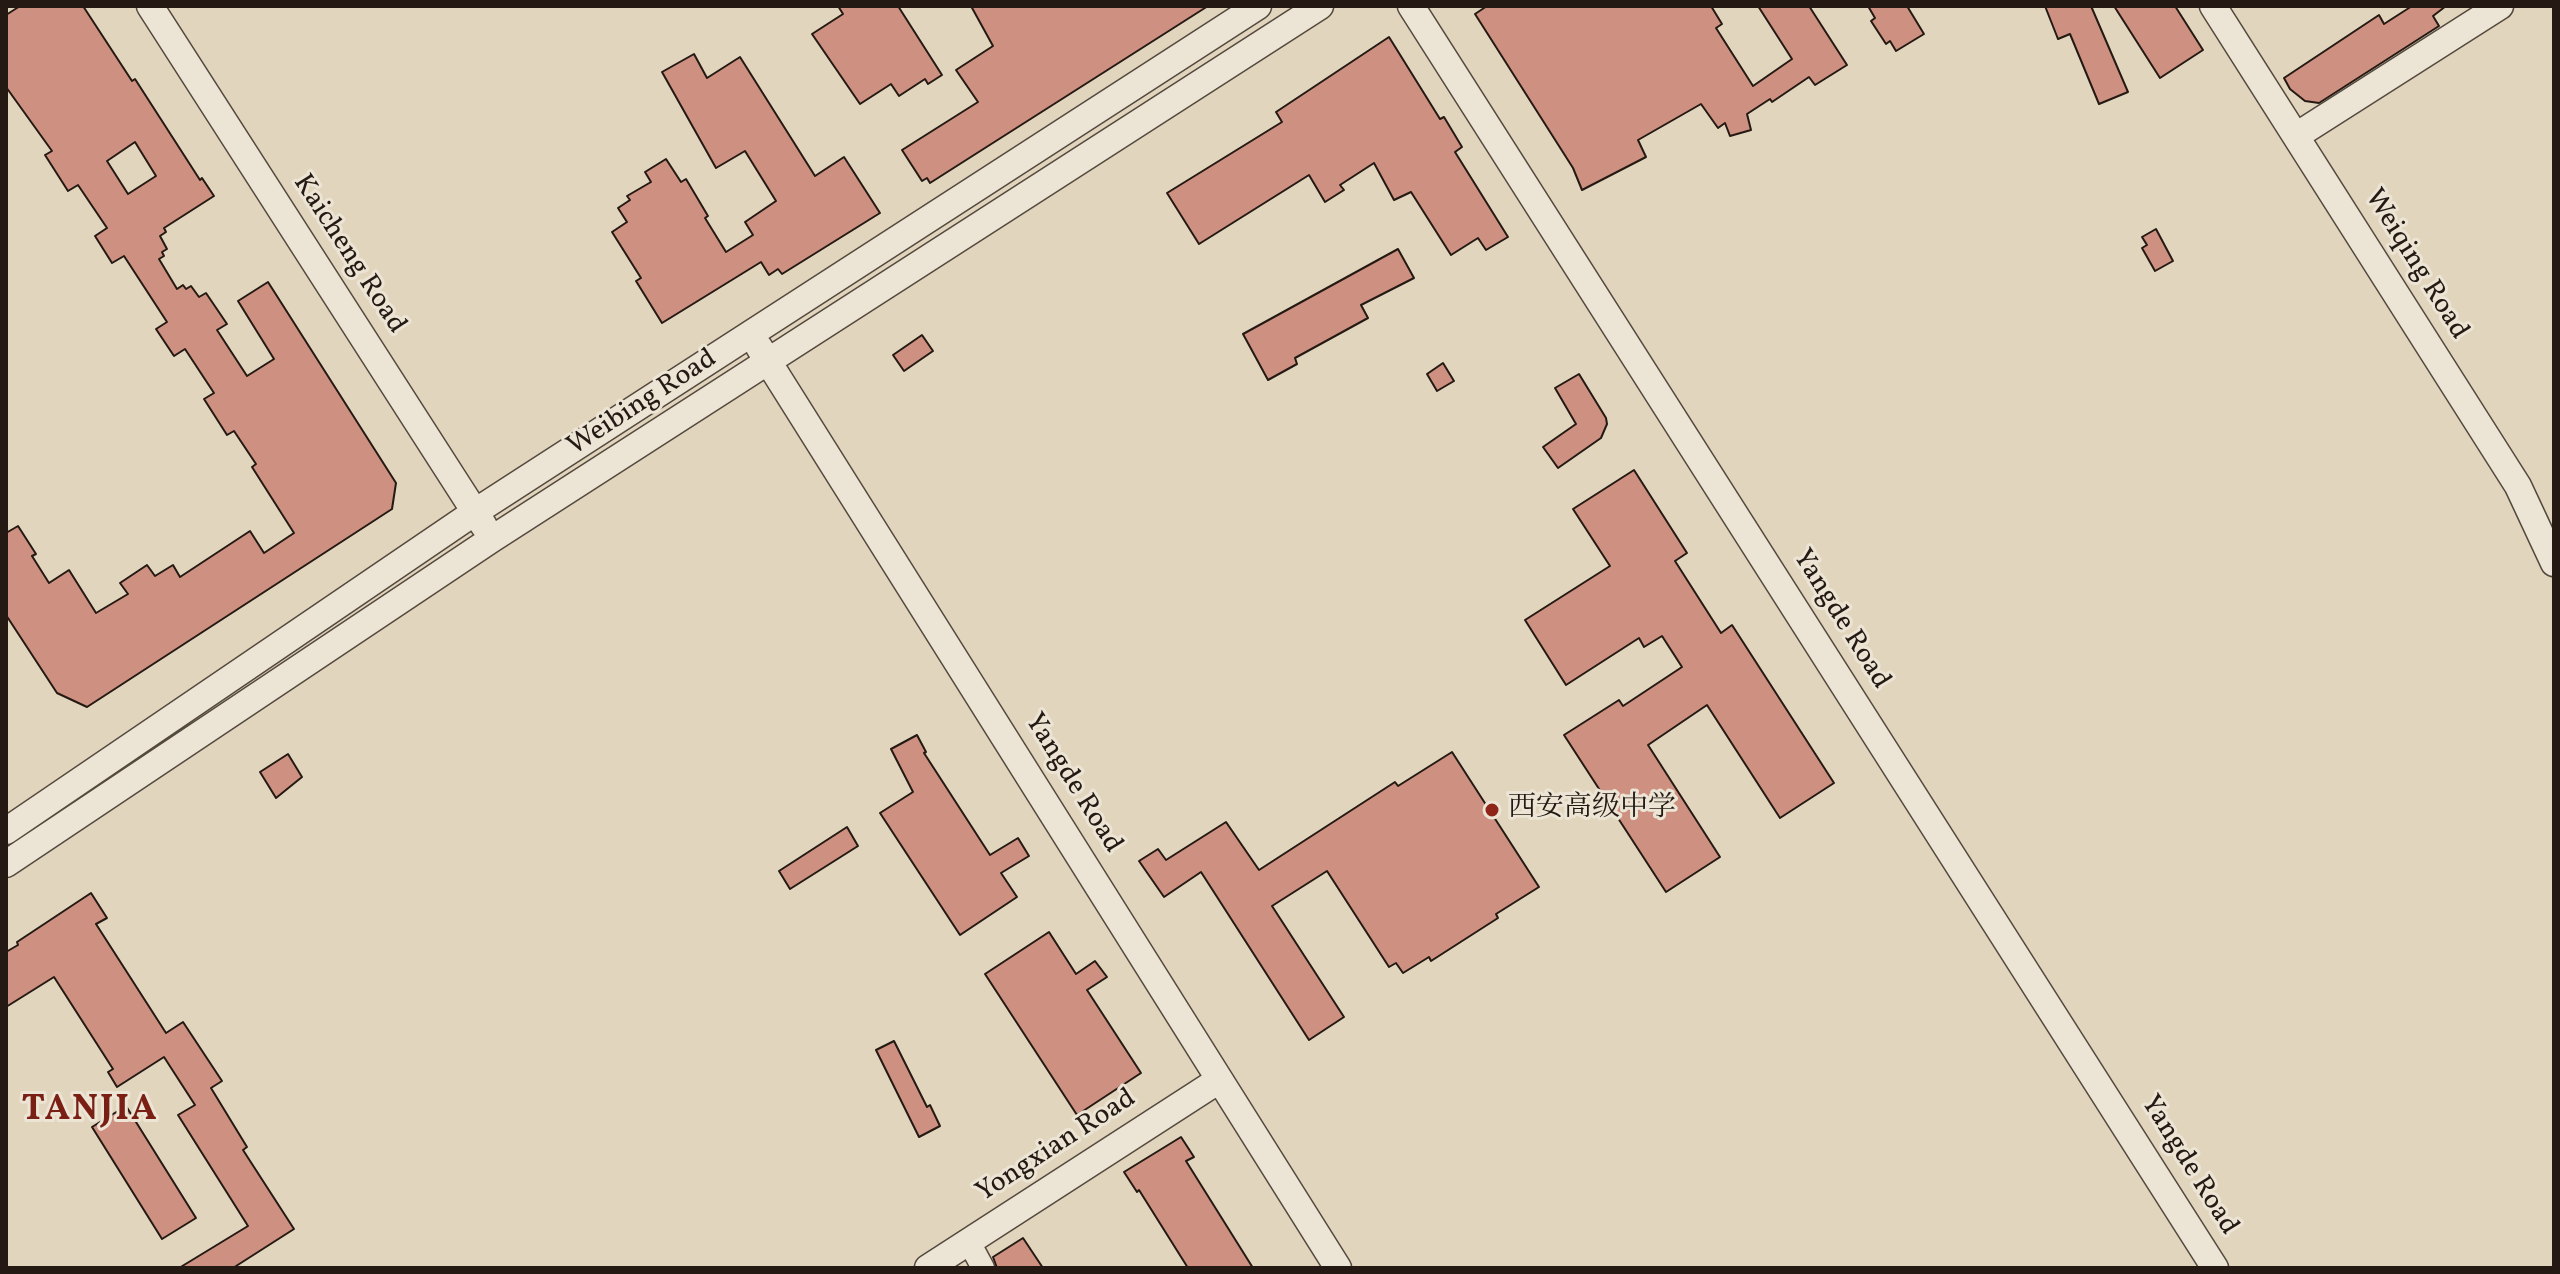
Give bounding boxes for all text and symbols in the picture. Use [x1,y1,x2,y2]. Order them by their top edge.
street label: Kaicheng Road [284,169,412,341]
street label: Weiqing Road [2355,184,2475,346]
street label: Weibing Road [562,343,724,465]
street label: Yangde Road [1784,544,1896,696]
street label: Yangde Road [1016,708,1128,860]
place label: 西安高级中学 [1508,793,1676,827]
marker: 西安高级中学 [1483,801,1501,819]
street label: Yongxian Road [971,1083,1143,1211]
district label: TANJIA [21,1090,159,1134]
street label: Yangde Road [2132,1090,2244,1242]

